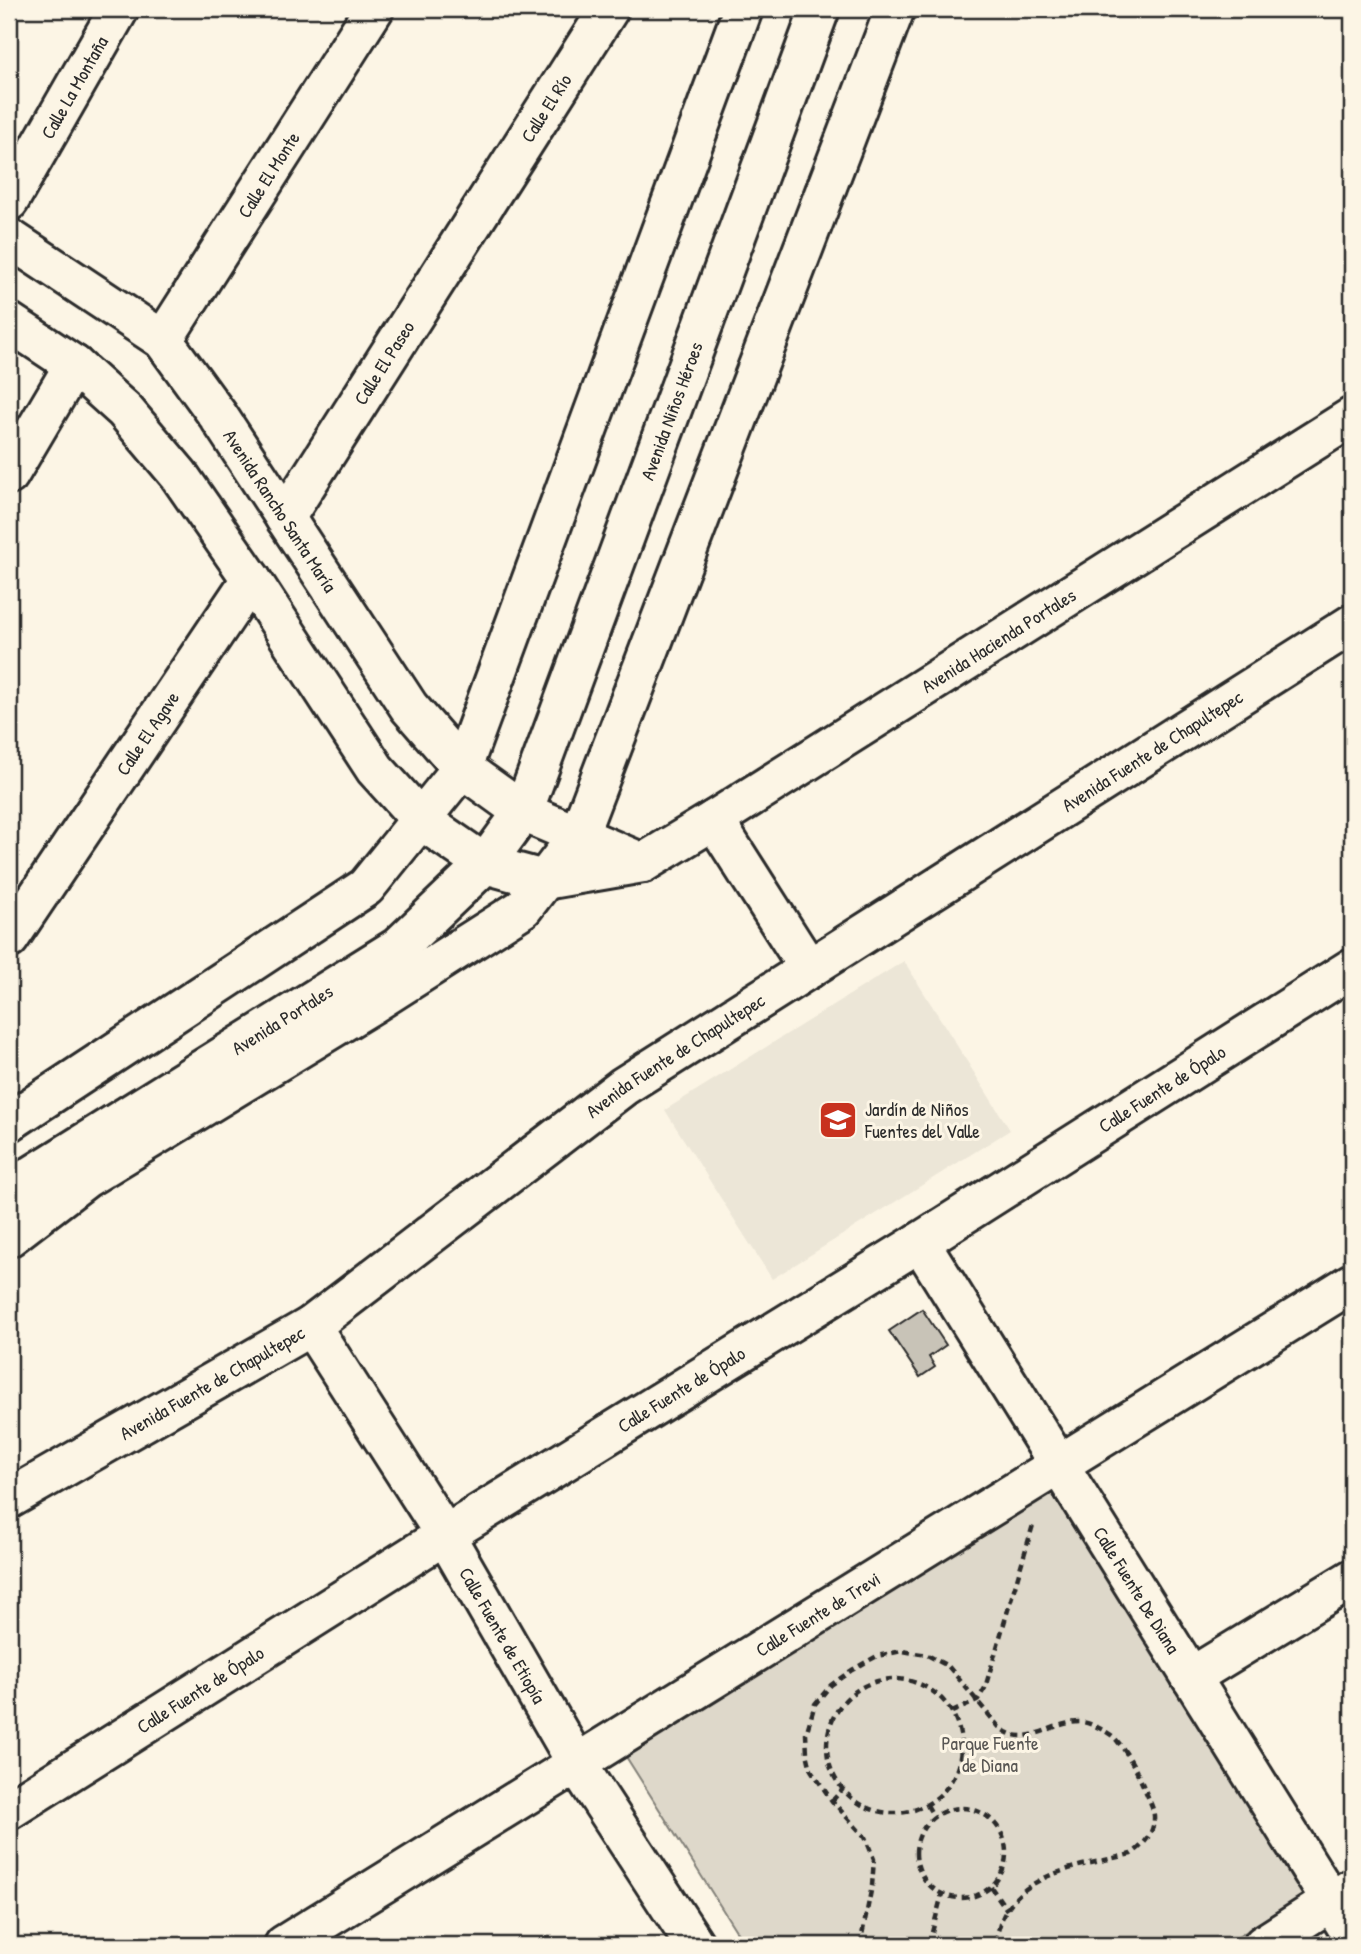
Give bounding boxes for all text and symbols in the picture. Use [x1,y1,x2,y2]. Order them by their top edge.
street label: Calle La Montaña [34,31,114,143]
street label: Calle El Río [514,69,578,147]
street label: Calle El Monte [231,126,306,223]
street label: Calle El Paseo [347,315,420,410]
street label: Avenida Niños Héroes [634,338,709,483]
street label: Avenida Rancho Santa María [218,424,344,598]
street label: Avenida Hacienda Portales [916,582,1081,699]
street label: Avenida Fuente de Chapultepec [1057,683,1248,818]
street label: Calle El Agave [110,686,185,780]
street label: Avenida Portales [227,978,338,1061]
street label: Avenida Fuente de Chapultepec [580,987,770,1124]
street label: Calle Fuente de Ópalo [1093,1038,1231,1139]
place label: Jardín de Niños Fuentes del Valle [864,1096,980,1144]
school or university icon: Jardín de Niños Fuentes del Valle [817,1099,859,1141]
street label: Avenida Fuente de Chapultepec [115,1319,310,1446]
street label: Calle Fuente de Ópalo [612,1340,750,1439]
street label: Calle Fuente De Diana [1087,1521,1187,1659]
street label: Calle Fuente de Etiopía [453,1562,553,1709]
street label: Calle Fuente de Trevi [750,1566,885,1663]
street label: Calle Fuente de Ópalo [132,1639,269,1739]
park label: Parque Fuente de Diana [941,1730,1039,1778]

